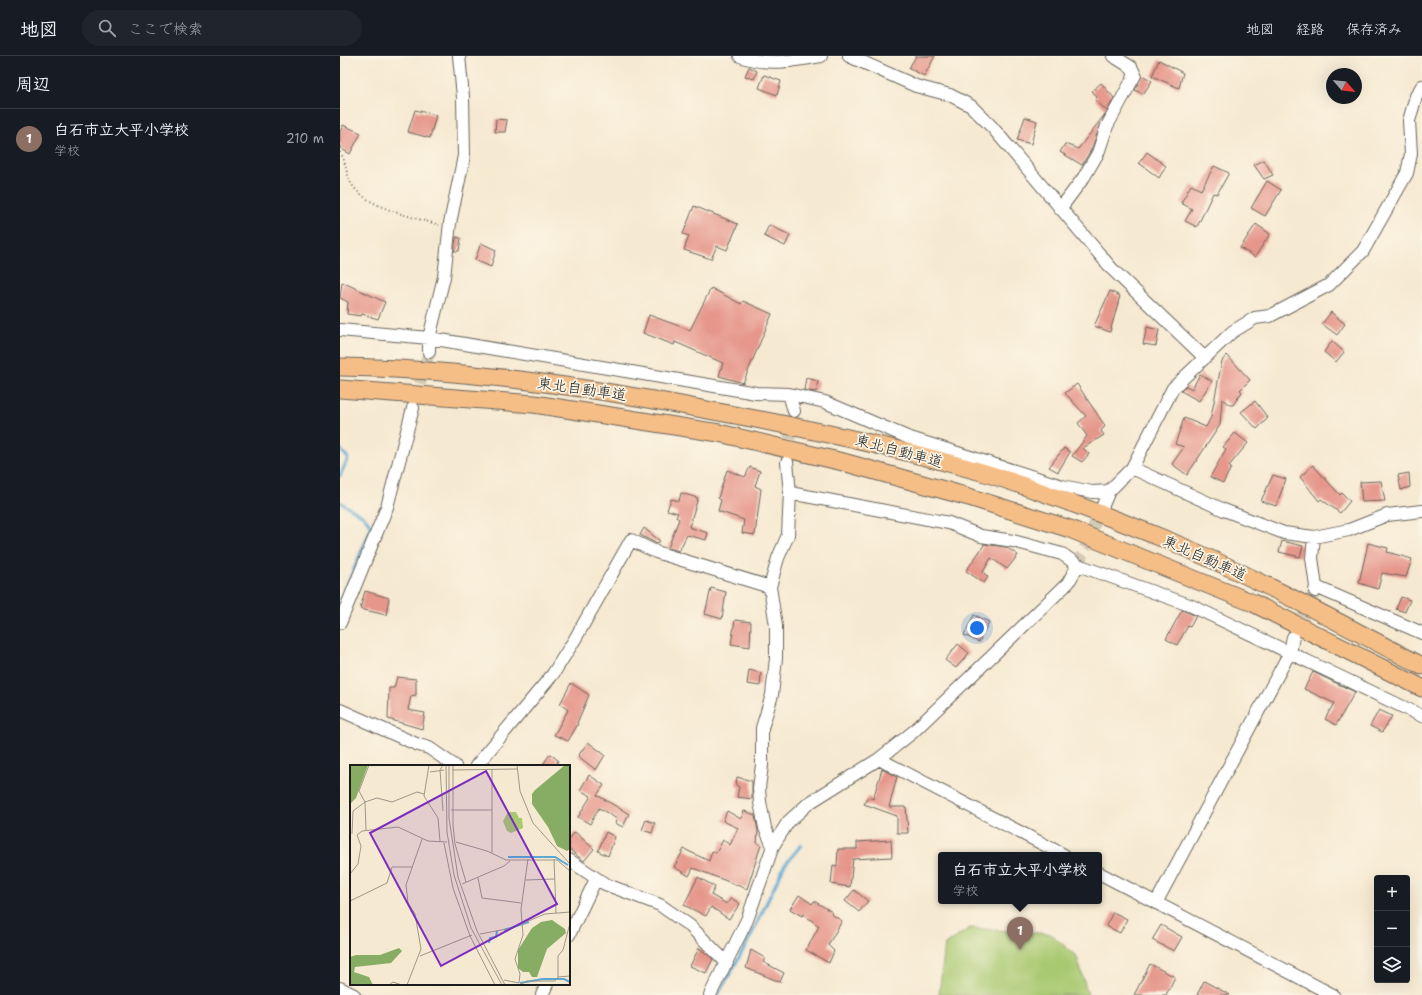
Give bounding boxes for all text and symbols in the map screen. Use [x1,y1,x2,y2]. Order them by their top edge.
search box [82,10,362,46]
text: 地図 [20,17,58,42]
icon: search [96,17,118,39]
text: ここで検索 [128,19,203,39]
text: 地図 [1246,20,1274,38]
text: 経路 [1296,20,1324,38]
text: 保存済み [1346,20,1402,38]
north arrow [1326,68,1362,104]
text: 周辺 [16,73,50,95]
text: 白石市立大平小学校 [54,120,189,140]
text: 1 [26,130,32,147]
text: 210 m [286,130,324,147]
text: 学校 [54,142,80,159]
street label: 東北自動車道 [536,373,628,405]
street label: 東北自動車道 [853,430,945,472]
street label: 東北自動車道 [1160,531,1250,585]
your location [967,618,987,638]
inset map [350,765,570,985]
popup [938,852,1102,904]
text: 白石市立大平小学校 [952,860,1088,880]
map controls [1374,875,1410,983]
button: + [1374,875,1410,911]
text: 学校 [952,882,979,899]
button: − [1374,911,1410,947]
pin: 1 [1007,917,1033,950]
button: layers [1374,947,1410,983]

